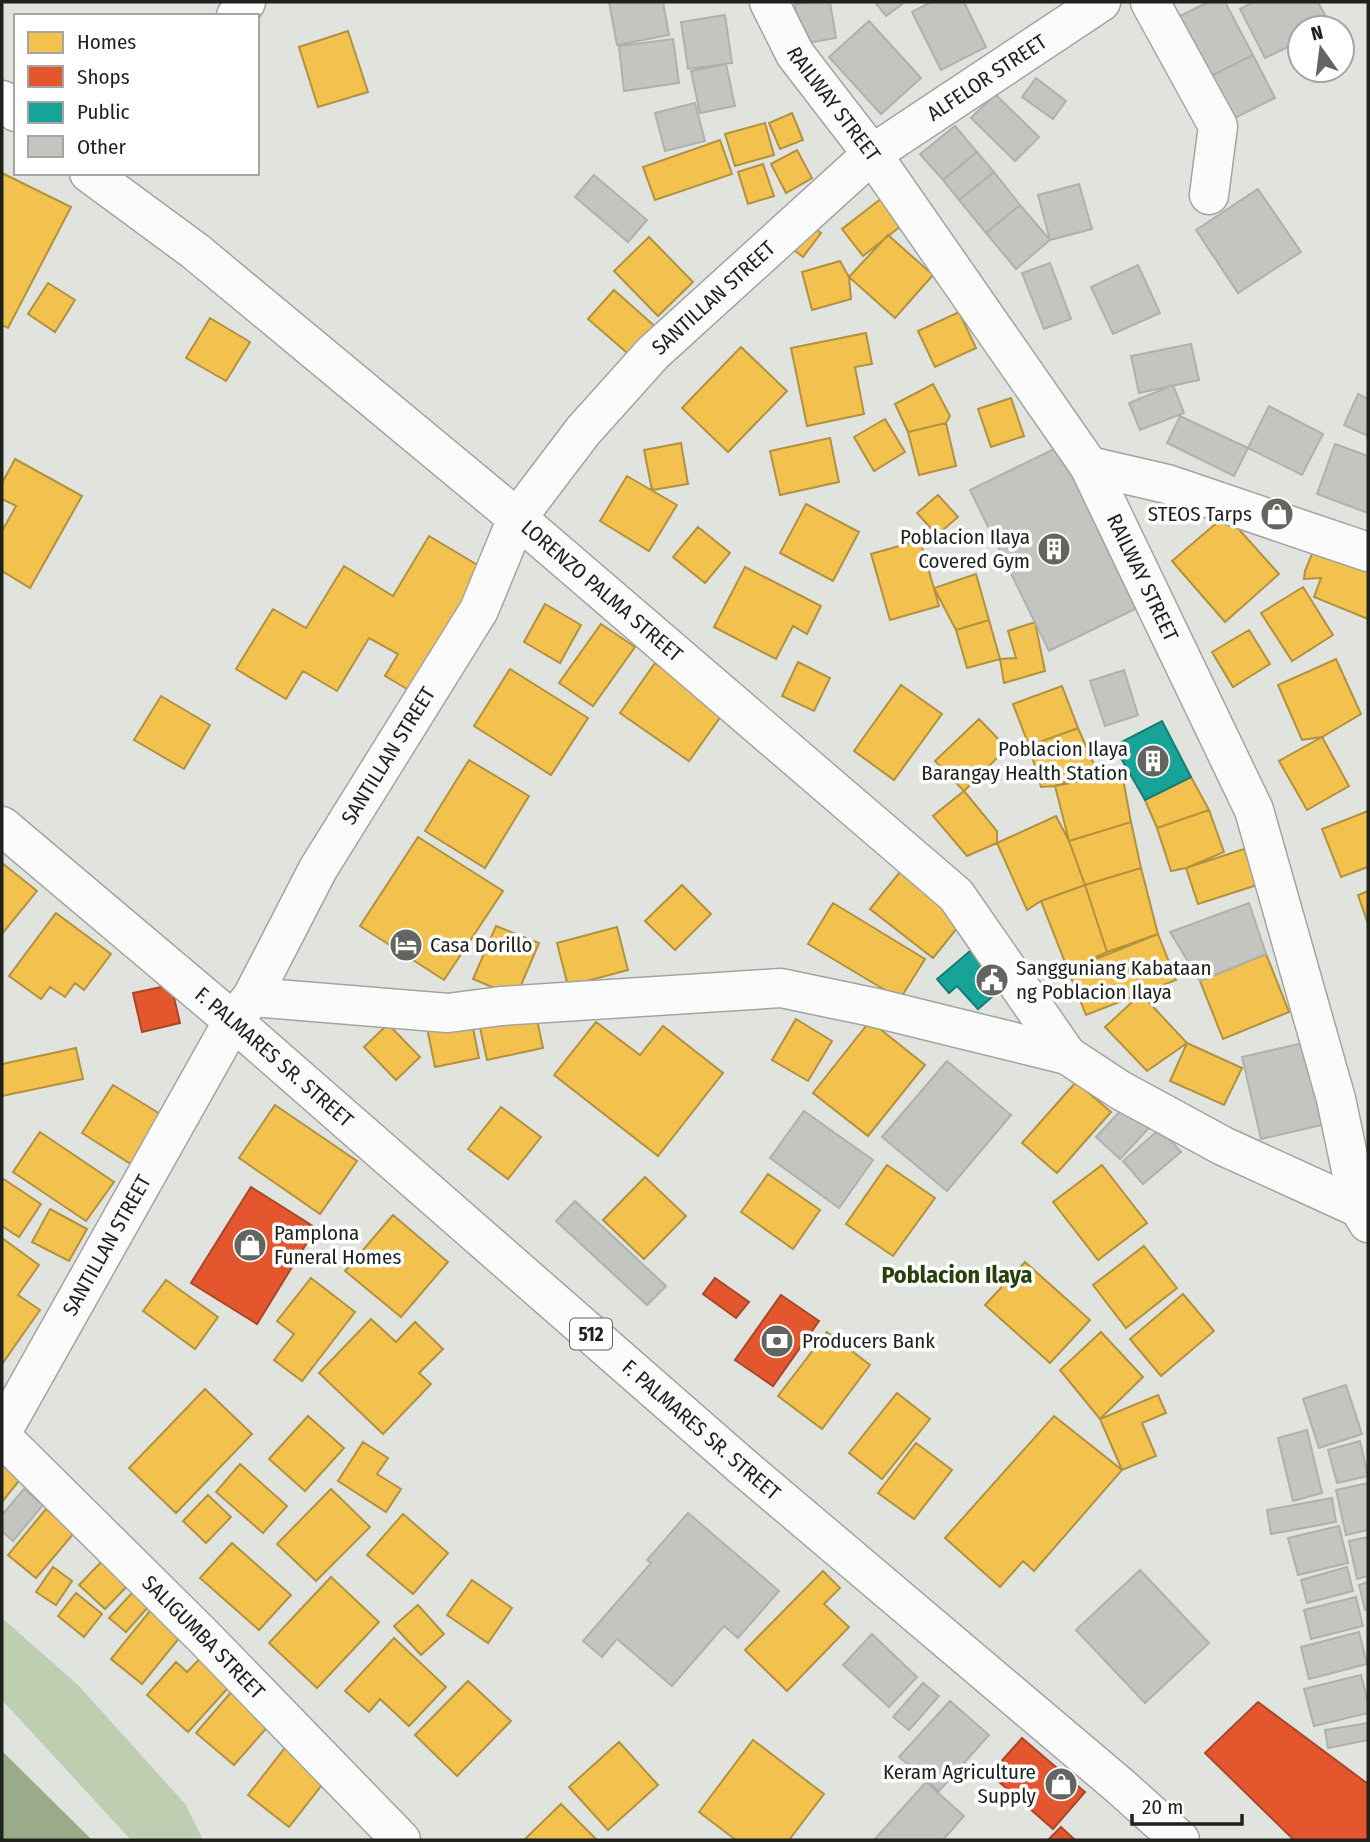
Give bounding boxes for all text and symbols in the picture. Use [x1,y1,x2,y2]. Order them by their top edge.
legend [14,14,259,175]
north arrow [1286,14,1356,84]
text: N [1309,20,1325,46]
text: Homes [77,29,136,55]
street label: ALFELOR STREET [922,29,1052,127]
street label: RAILWAY STREET [781,43,886,166]
text: Shops [77,64,130,90]
text: Public [77,99,129,125]
text: Other [77,134,126,160]
street label: SANTILLAN STREET [647,235,781,360]
shop icon: STEOS Tarps [1258,495,1296,533]
place label: STEOS Tarps [1148,501,1252,527]
street label: RAILWAY STREET [1101,509,1184,646]
street label: LORENZO PALMA STREET [516,514,688,668]
place label: Poblacion Ilaya Covered Gym [900,524,1030,574]
building icon: Poblacion Ilaya Covered Gym [1035,530,1073,568]
street label: SANTILLAN STREET [336,682,441,829]
place label: Poblacion Ilaya Barangay Health Station [921,736,1128,786]
building icon: Poblacion Ilaya Barangay Health Station [1134,742,1172,780]
hotel icon: Casa Dorillo [387,926,425,964]
place label: Casa Dorillo [430,932,533,958]
place label: Sangguniang Kabataan ng Poblacion Ilaya [1016,955,1212,1005]
public building icon: Sangguniang Kabataan ng Poblacion Ilaya [973,961,1011,999]
street label: F. PALMARES SR. STREET [190,981,359,1133]
street label: SANTILLAN STREET [57,1170,157,1320]
place label: Pamplona Funeral Homes [274,1220,401,1270]
shop icon: Pamplona Funeral Homes [231,1226,269,1264]
district label: Poblacion Ilaya [882,1261,1033,1289]
road number: 512 [570,1318,612,1350]
bank icon: Producers Bank [758,1322,796,1360]
place label: Producers Bank [802,1328,935,1354]
street label: F. PALMARES SR. STREET [617,1354,786,1506]
street label: SALIGUMBA STREET [137,1570,270,1705]
place label: Keram Agriculture Supply [883,1759,1037,1809]
shop icon: Keram Agriculture Supply [1042,1765,1080,1803]
scale bar [1132,1783,1242,1827]
text: 20 m [1142,1794,1183,1820]

